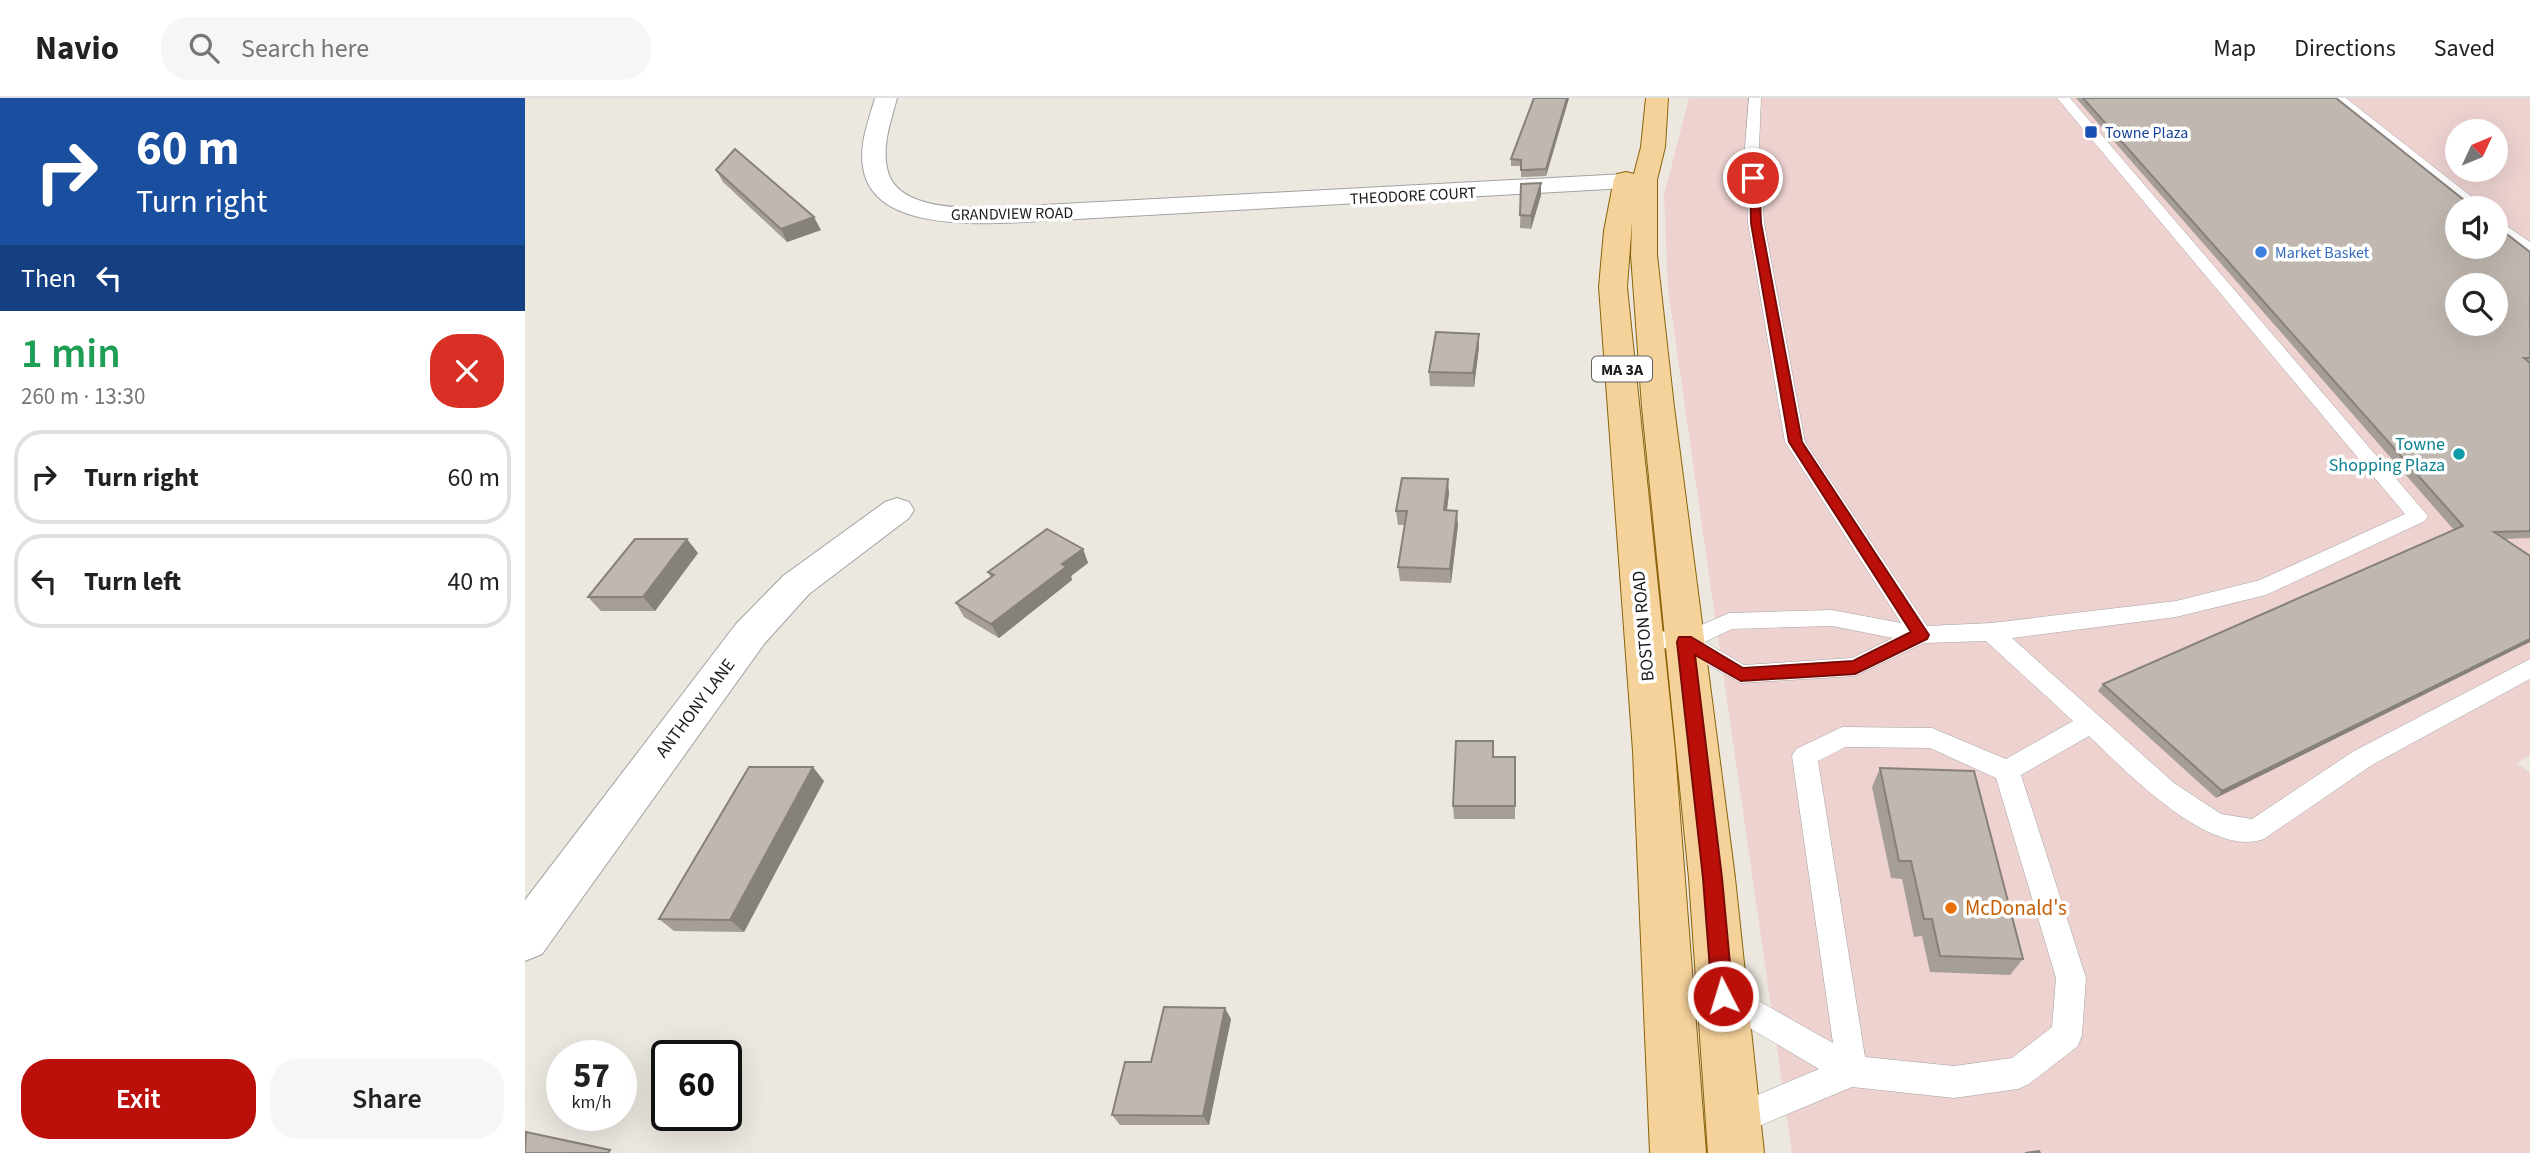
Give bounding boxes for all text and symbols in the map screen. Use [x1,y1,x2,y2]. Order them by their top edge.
search box [161,17,651,80]
text: Navio [35,25,119,72]
icon: search [185,29,223,67]
text: Search here [241,30,369,67]
text: Map [2213,31,2256,66]
text: Directions [2294,31,2396,66]
text: Saved [2434,31,2495,66]
text: 60 m [136,114,240,184]
north arrow [2445,119,2508,182]
map controls [2445,119,2508,336]
place label: Towne Plaza [2105,122,2188,144]
marker: Towne Plaza [2083,124,2099,140]
icon: right [21,126,112,217]
pin [1723,148,1783,208]
icon: arrive [1734,159,1772,197]
text: Turn right [136,179,267,225]
street label: THEODORE COURT [1349,182,1477,210]
button: sound [2445,196,2508,259]
street label: GRANDVIEW ROAD [951,202,1074,226]
place label: Market Basket [2275,242,2370,264]
marker: Market Basket [2253,244,2269,260]
icon: left [90,259,128,297]
text: Then [21,260,76,297]
button: search [2445,273,2508,336]
text: 1 min [21,324,121,384]
button: close [430,334,504,408]
road number: MA 3A [1592,356,1652,382]
text: 260 m · 13:30 [21,380,145,413]
place label: Towne Shopping Plaza [2329,432,2445,478]
marker: Towne Shopping Plaza [2451,446,2467,462]
icon: right [25,458,63,496]
text: Turn right [84,459,199,496]
text: 60 m [447,459,500,496]
icon: left [25,562,63,600]
text: Turn left [84,563,181,600]
text: 40 m [447,563,500,600]
street label: BOSTON ROAD [1626,570,1661,682]
street label: ANTHONY LANE [650,654,741,763]
place label: McDonald's [1965,893,2067,923]
marker: McDonald's [1943,900,1959,916]
position arrow [1686,959,1760,1033]
speed limit sign: 60 [651,1040,742,1131]
text: 57 [573,1051,610,1101]
button: Exit [21,1059,256,1139]
button: Share [270,1059,504,1139]
text: km/h [572,1090,611,1115]

